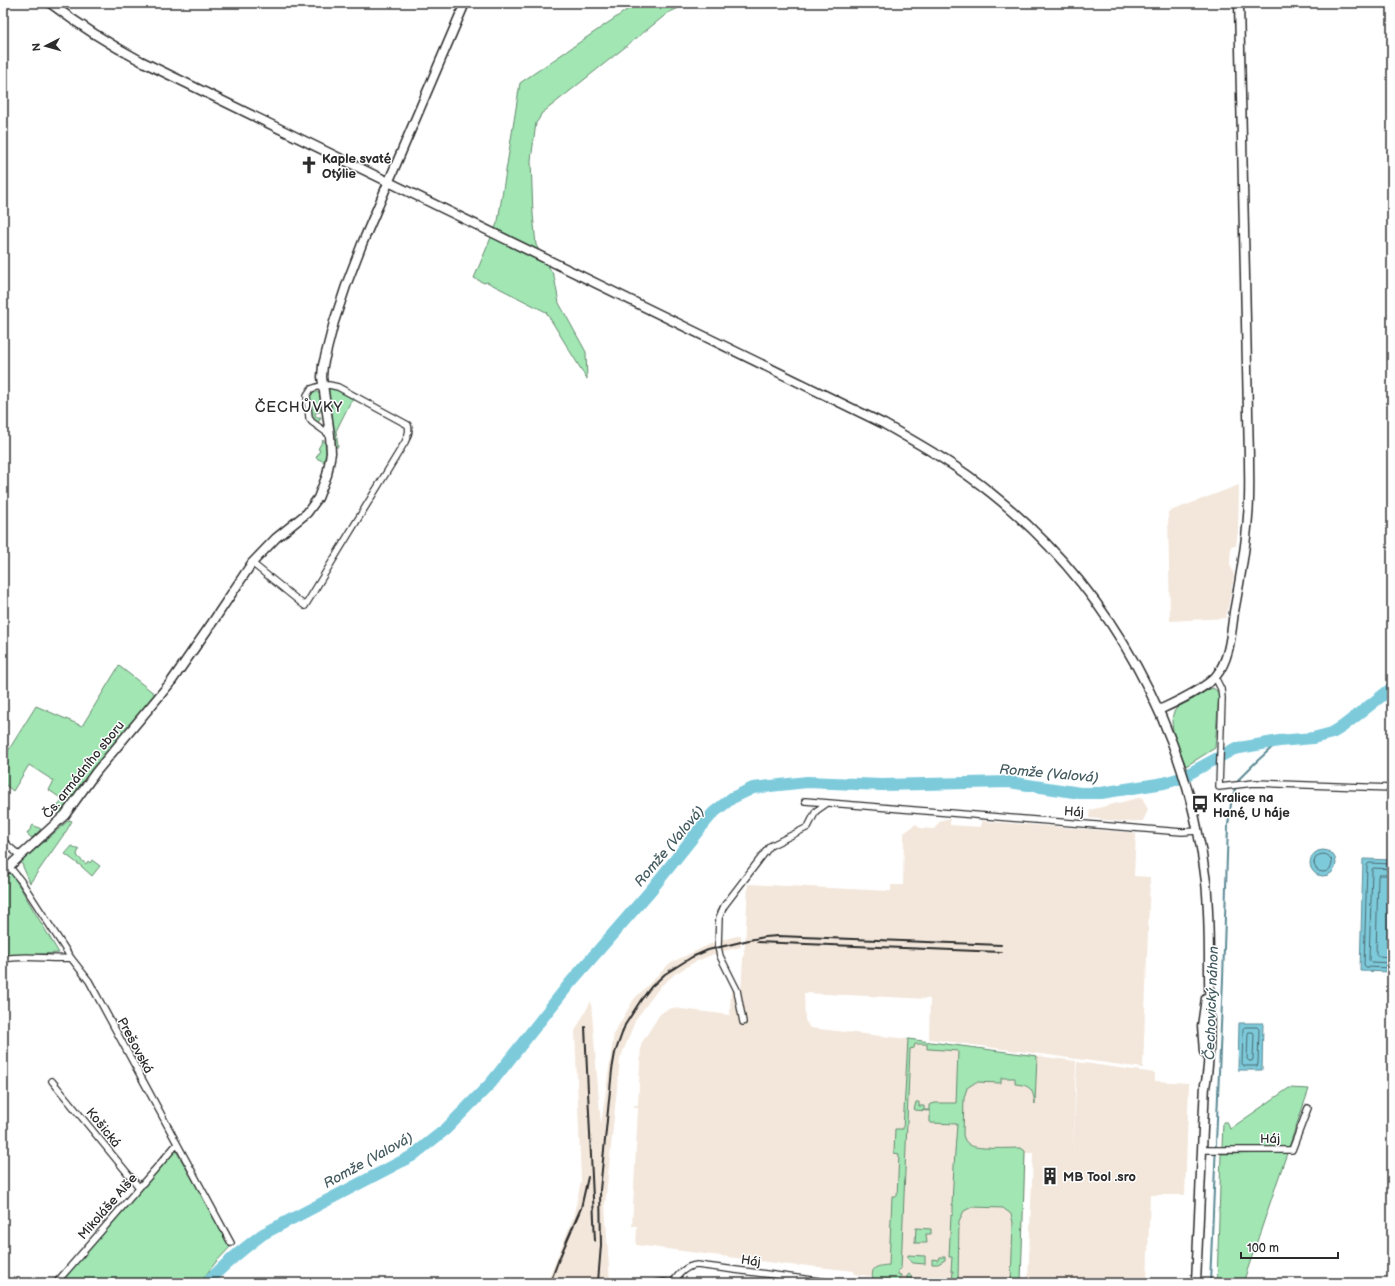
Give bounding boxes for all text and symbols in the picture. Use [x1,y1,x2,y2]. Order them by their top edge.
north arrow [26,26,66,66]
text: N [30,42,43,52]
place label: Kaple svaté Otýlie [322,151,391,182]
church icon: Kaple svaté Otýlie [299,155,319,175]
district label: ČECHŮVKY [255,398,343,417]
street label: Čs. armádního sboru [39,717,128,822]
water label: Romže (Valová) [999,761,1100,786]
place label: Kralice na Hané, U háje [1213,790,1290,821]
bus stop icon: Kralice na Hané, U háje [1190,794,1210,814]
water label: Romže (Valová) [631,802,708,890]
street label: Háj [1063,803,1084,821]
water label: Čechovický náhon [1200,945,1222,1060]
street label: Prešovská [114,1015,157,1076]
street label: Košická [82,1105,124,1151]
water label: Romže (Valová) [320,1128,417,1192]
street label: Háj [1260,1131,1280,1147]
building icon: MB Tool .sro [1040,1166,1060,1186]
place label: MB Tool .sro [1063,1169,1136,1185]
street label: Mikoláše Alše [75,1170,141,1243]
scale bar [1241,1234,1338,1260]
text: 100 m [1247,1241,1279,1256]
street label: Háj [740,1252,762,1270]

